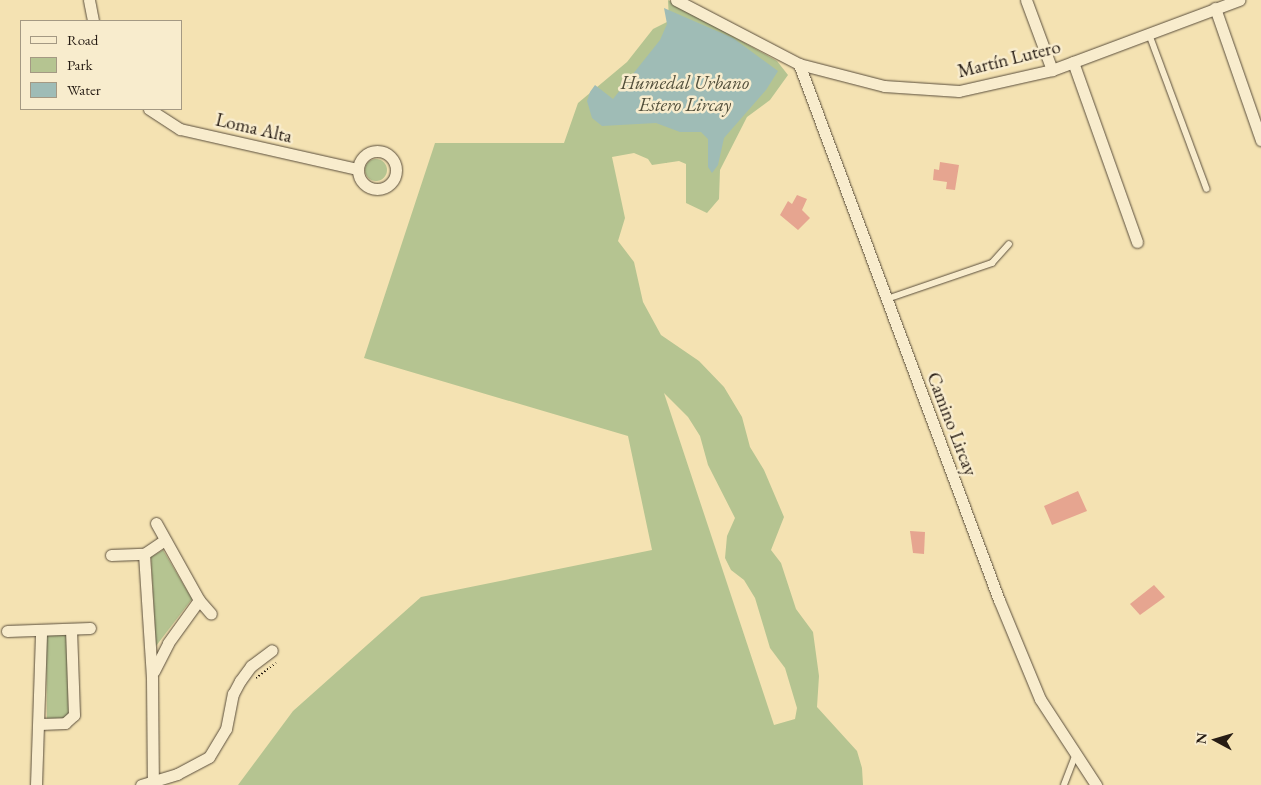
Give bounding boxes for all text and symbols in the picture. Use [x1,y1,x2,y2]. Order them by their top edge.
legend [20,20,182,110]
text: Road [67,30,98,49]
street label: Martín Lutero [955,35,1063,83]
text: Park [67,55,93,74]
park label: Humedal Urbano Estero Lircay [621,72,749,116]
text: Water [67,80,101,99]
street label: Loma Alta [213,108,295,148]
street label: Camino Lircay [922,369,982,479]
north arrow [1191,715,1241,765]
text: N [1192,732,1211,745]

